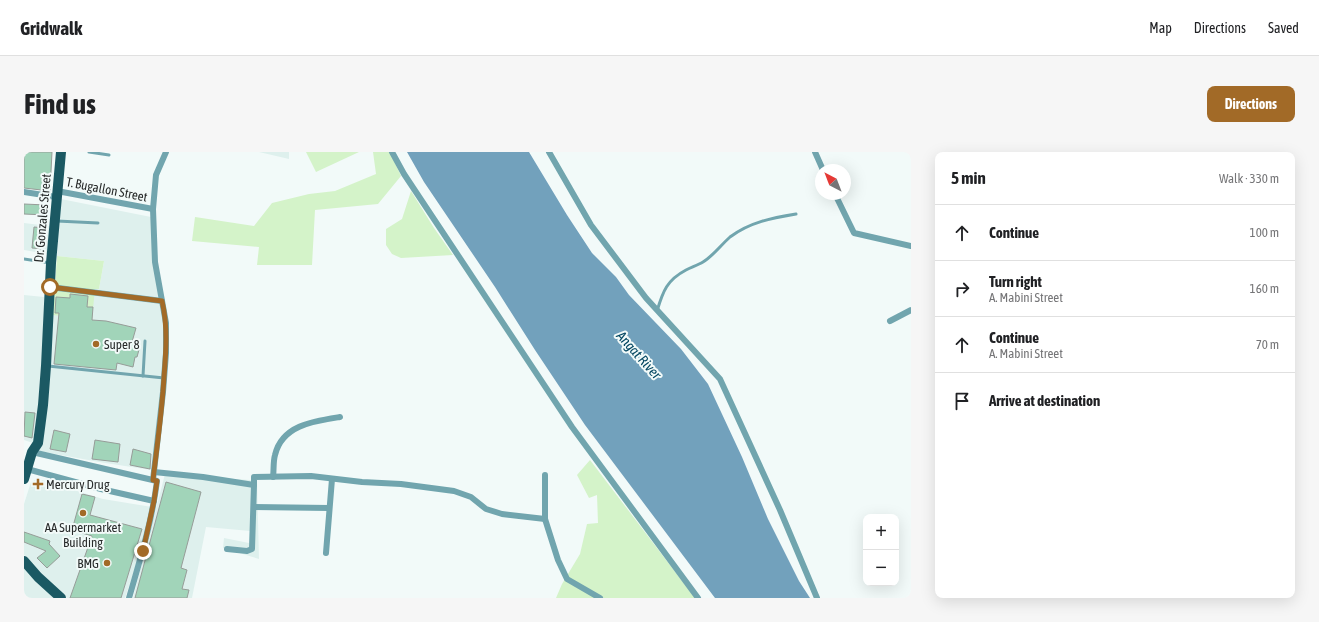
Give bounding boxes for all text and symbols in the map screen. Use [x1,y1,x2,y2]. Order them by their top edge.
text: Gridwalk [20,17,82,39]
text: Map [1149,20,1172,36]
text: Directions [1194,20,1246,36]
text: Saved [1268,20,1299,36]
button: Directions [1207,86,1295,122]
text: Find us [24,88,96,120]
north arrow [815,164,851,200]
text: 5 min [951,168,986,188]
text: Walk · 330 m [1219,171,1279,186]
street label: Dr. Gonzales Street [31,173,54,263]
street label: T. Bugallon Street [65,174,149,205]
icon: ahead [951,222,973,244]
text: Continue [989,224,1039,241]
text: 100 m [1250,225,1279,240]
text: Turn right [989,273,1042,290]
route start [41,278,59,296]
icon: right [951,278,973,300]
text: 160 m [1250,281,1279,296]
text: A. Mabini Street [989,290,1063,305]
water label: Angat River [613,327,665,383]
text: Continue [989,329,1039,346]
icon: ahead [951,334,973,356]
place label: Super 8 [104,337,140,352]
text: 70 m [1256,337,1279,352]
marker: Super 8 [91,339,101,349]
text: A. Mabini Street [989,346,1063,361]
icon: arrive [951,390,973,412]
text: Arrive at destination [989,392,1100,409]
place label: Mercury Drug [46,477,110,492]
marker: Mercury Drug [33,479,43,489]
marker: AA Supermarket Building [78,508,88,518]
map controls [863,514,899,586]
button: + [863,514,899,550]
place label: AA Supermarket Building [45,520,122,550]
route end [134,542,152,560]
button: − [863,550,899,586]
place label: BMG [77,556,99,571]
marker: BMG [102,558,112,568]

